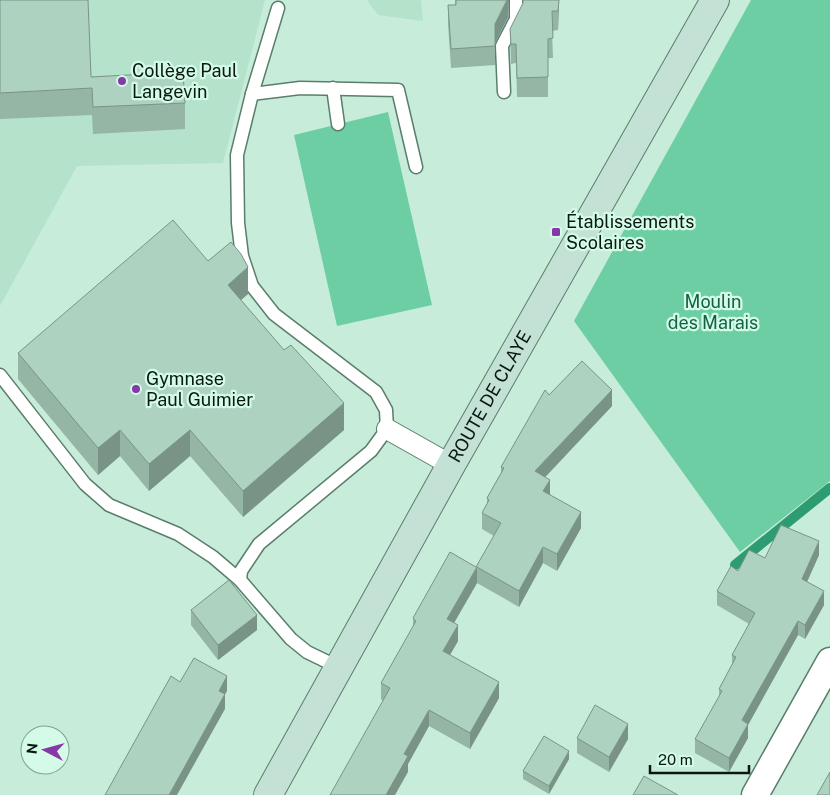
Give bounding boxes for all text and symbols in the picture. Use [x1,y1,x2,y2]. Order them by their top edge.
place label: Collège Paul Langevin [132,60,238,102]
marker: Collège Paul Langevin [116,75,128,87]
place label: Établissements Scolaires [566,210,694,253]
marker: Établissements Scolaires [550,226,562,238]
park label: Moulin des Marais [668,291,758,333]
street label: ROUTE DE CLAYE [444,327,535,466]
place label: Gymnase Paul Guimier [146,368,253,410]
marker: Gymnase Paul Guimier [130,383,142,395]
north arrow [20,725,70,775]
text: N [24,742,41,755]
scale bar [650,742,749,774]
text: 20 m [658,751,693,768]

